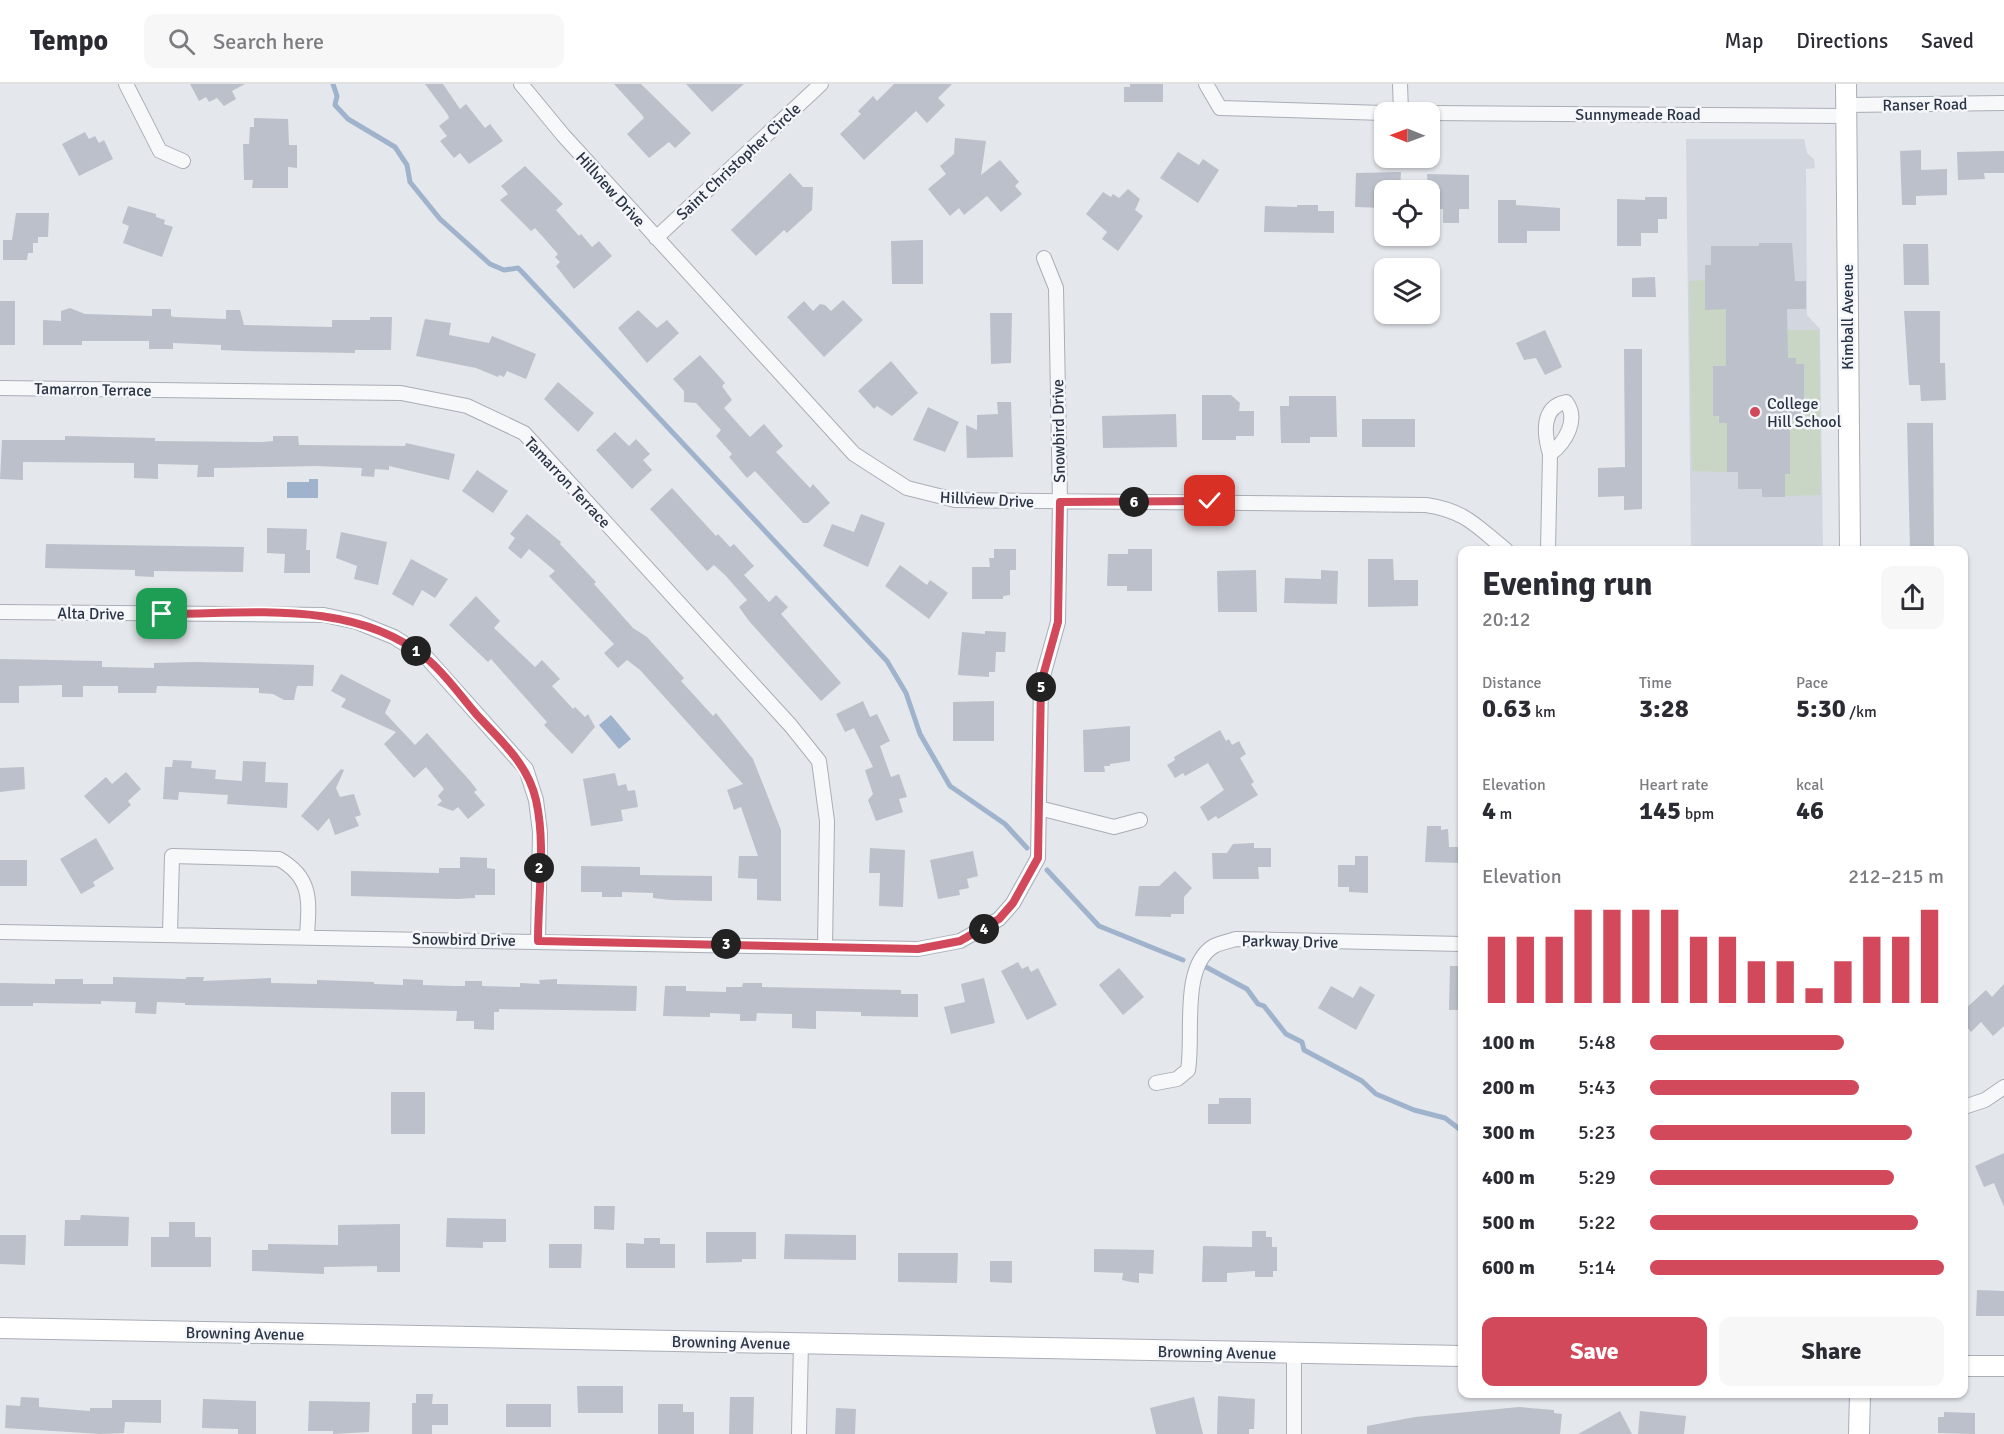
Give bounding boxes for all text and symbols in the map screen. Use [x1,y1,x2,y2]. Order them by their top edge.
search box [144,14,564,68]
text: Tempo [30,24,108,58]
icon: search [165,25,198,58]
text: Search here [213,28,324,55]
text: Map [1725,28,1763,54]
text: Directions [1796,28,1888,54]
text: Saved [1921,28,1974,54]
street label: Ranser Road [1882,94,1968,116]
street label: Saint Christopher Circle [672,99,805,225]
north arrow [1374,102,1440,168]
map controls [1374,102,1440,324]
street label: Sunnymeade Road [1575,105,1701,125]
street label: Hillview Drive [571,148,649,231]
button: locate [1374,180,1440,246]
button: layers [1374,258,1440,324]
street label: Kimball Avenue [1838,264,1858,370]
street label: Tamarron Terrace [34,379,152,401]
street label: Snowbird Drive [1048,379,1070,483]
place label: College Hill School [1767,394,1842,432]
marker: College Hill School [1748,405,1762,419]
street label: Tamarron Terrace [520,433,615,532]
pin [1184,475,1235,526]
icon: check [1193,484,1226,517]
pin: 6 [1119,487,1149,517]
street label: Hillview Drive [939,488,1035,512]
text: 6 [1130,492,1138,512]
text: Evening run [1482,564,1652,605]
button: share [1881,566,1944,629]
pin [136,588,187,639]
icon: arrive [145,597,178,630]
street label: Alta Drive [57,603,125,625]
text: 20:12 [1482,607,1531,632]
pin: 1 [401,636,431,666]
text: 1 [412,641,420,661]
pin: 5 [1026,672,1056,702]
text: Distance [1482,673,1542,693]
text: Time [1639,673,1672,693]
text: Pace [1796,673,1828,693]
text: 5 [1037,677,1045,697]
text: 0.63 [1482,693,1532,725]
text: 3:28 [1639,693,1689,725]
text: 5:30 [1796,693,1846,725]
text: km [1532,702,1556,722]
text: /km [1846,702,1877,722]
text: Elevation [1482,775,1546,795]
text: Heart rate [1639,775,1708,795]
text: kcal [1796,775,1824,795]
text: 4 [1482,795,1496,827]
text: 145 [1639,795,1681,827]
text: 46 [1796,795,1824,827]
text: m [1496,804,1512,824]
text: bpm [1681,804,1714,824]
pin: 2 [524,853,554,883]
text: 2 [535,858,543,878]
text: Elevation [1482,864,1562,889]
text: 212–215 m [1848,864,1944,889]
pin: 4 [969,914,999,944]
text: 4 [980,919,988,939]
street label: Snowbird Drive [412,929,516,951]
pin: 3 [711,929,741,959]
street label: Parkway Drive [1241,931,1339,953]
text: 3 [722,934,730,954]
text: 100 m [1482,1030,1535,1055]
text: 5:48 [1578,1030,1616,1055]
text: 200 m [1482,1075,1535,1100]
text: 5:43 [1578,1075,1616,1100]
text: 300 m [1482,1120,1535,1145]
text: 5:23 [1578,1120,1616,1145]
text: 400 m [1482,1165,1535,1190]
text: 5:29 [1578,1165,1616,1190]
text: 500 m [1482,1210,1535,1235]
text: 5:22 [1578,1210,1616,1235]
text: 600 m [1482,1255,1535,1280]
text: 5:14 [1578,1255,1616,1280]
button: Save [1482,1317,1707,1386]
button: Share [1719,1317,1944,1386]
street label: Browning Avenue [186,1323,304,1345]
street label: Browning Avenue [672,1332,790,1354]
street label: Browning Avenue [1158,1342,1276,1364]

